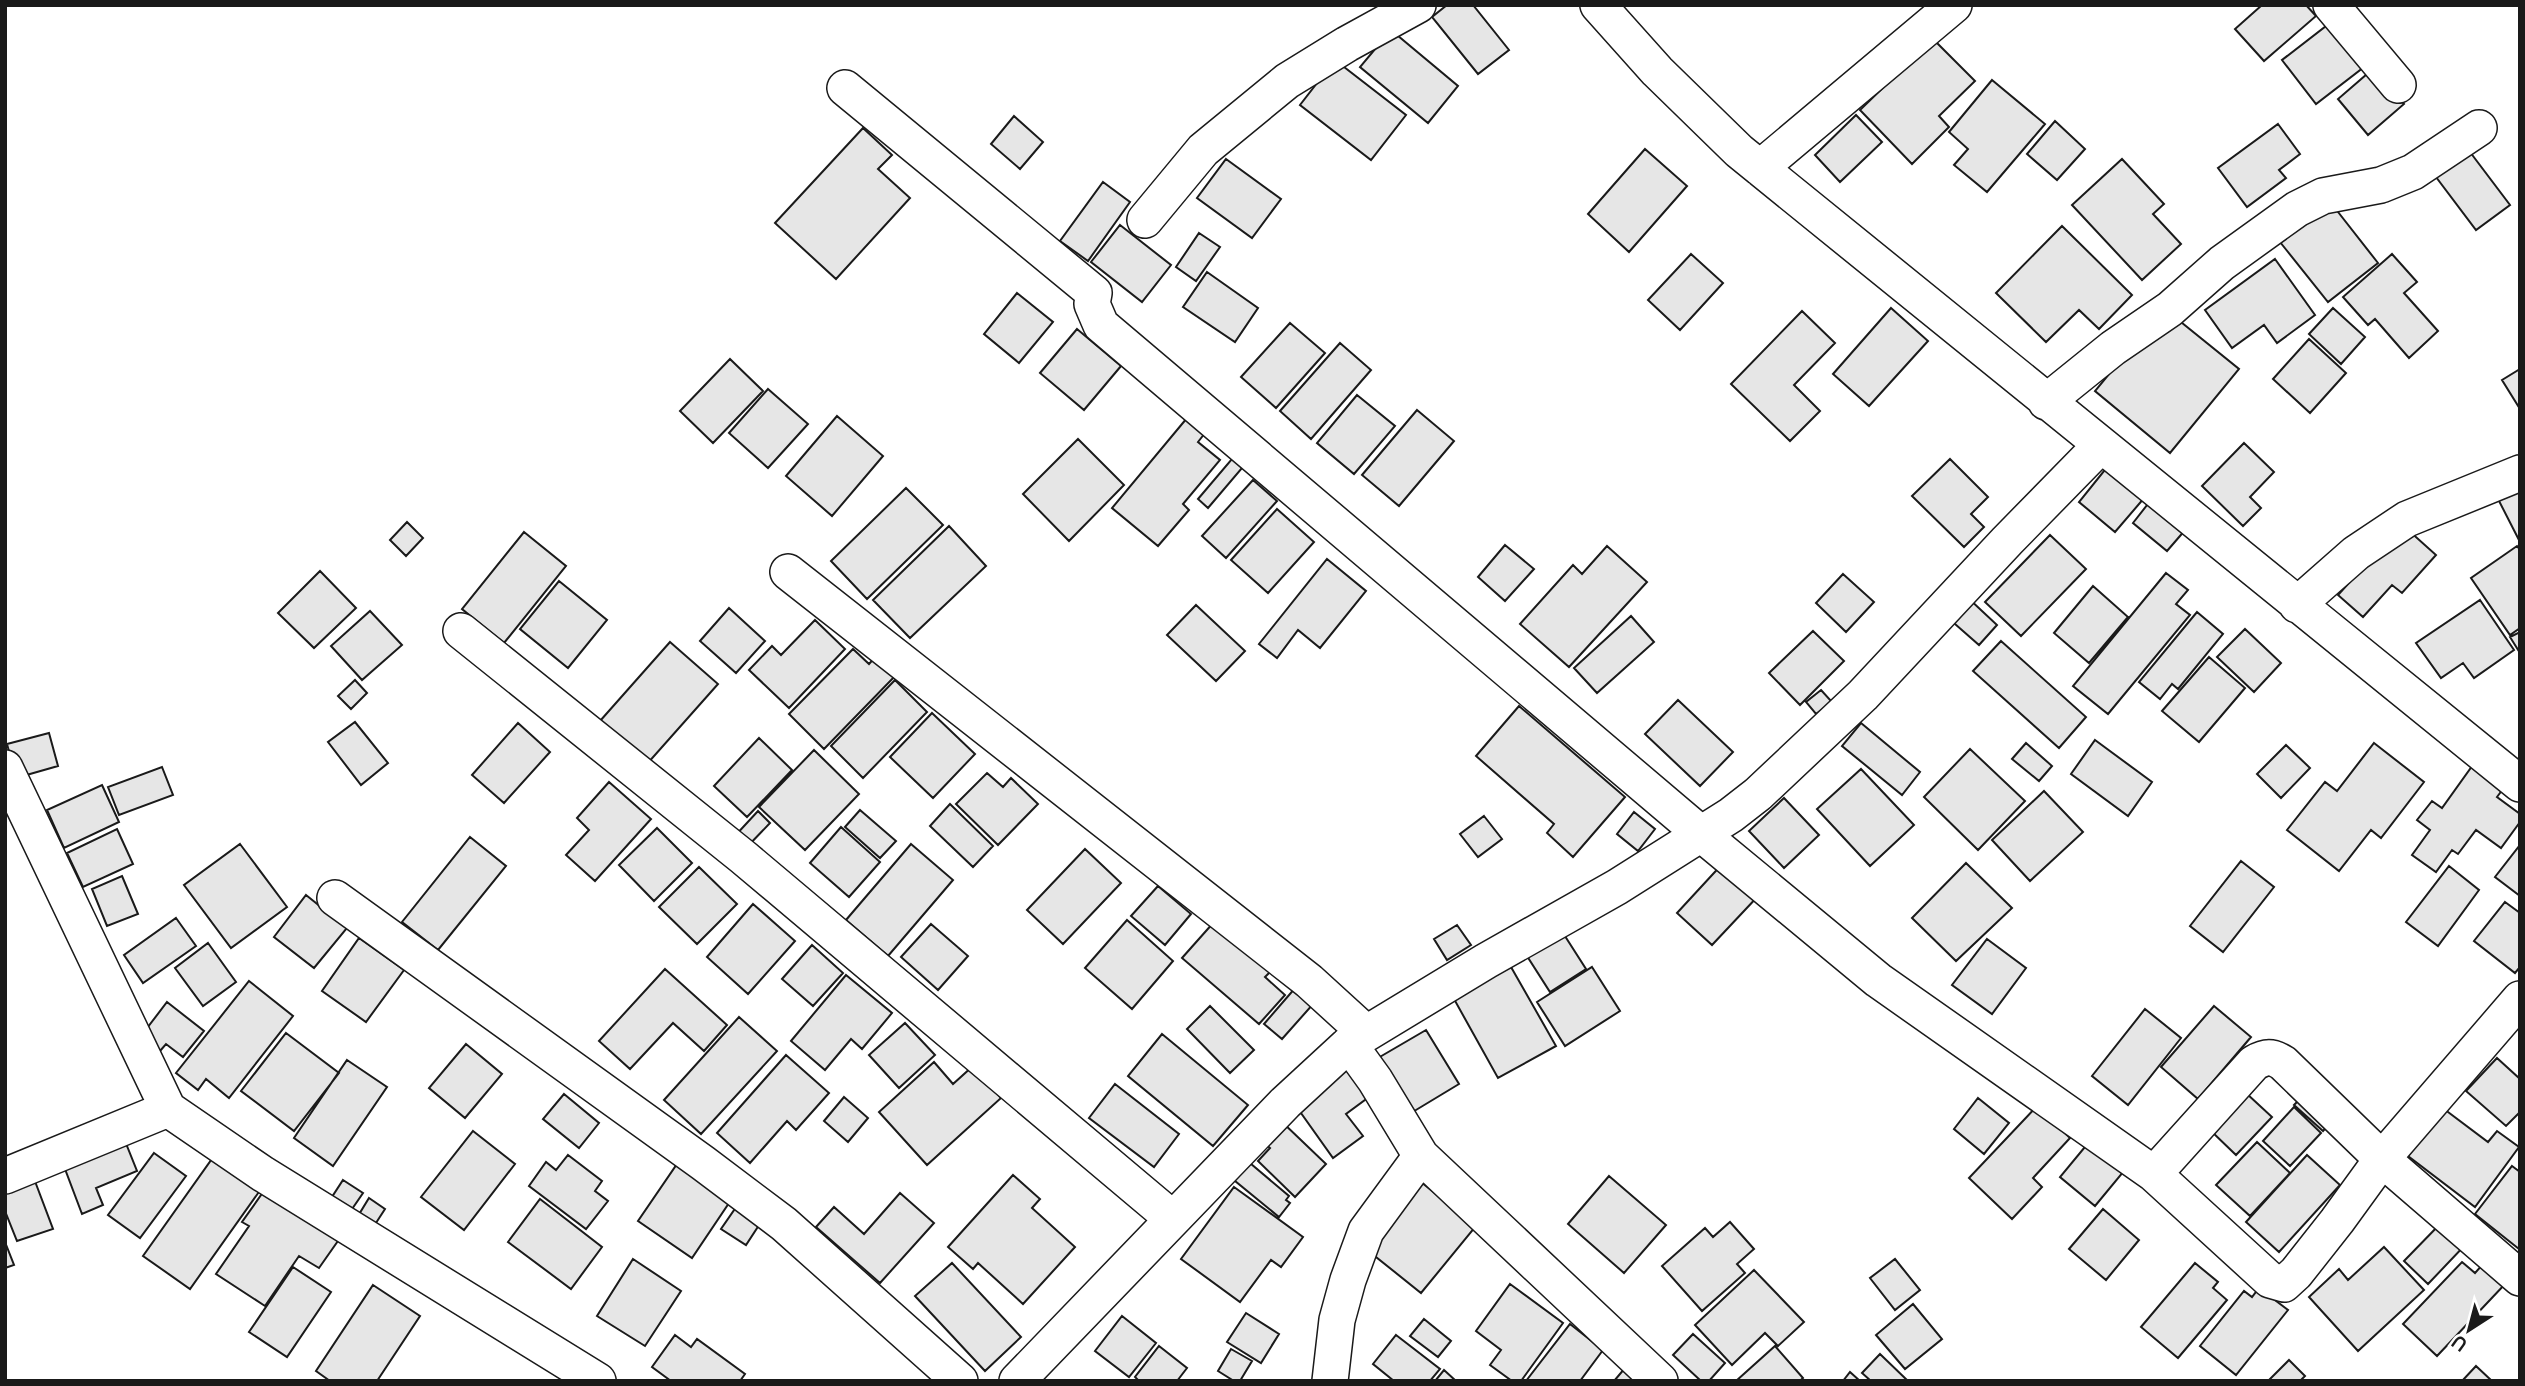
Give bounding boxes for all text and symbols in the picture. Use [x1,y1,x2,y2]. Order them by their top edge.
north arrow [2434,1295,2504,1365]
text: U [2447,1330,2472,1357]

